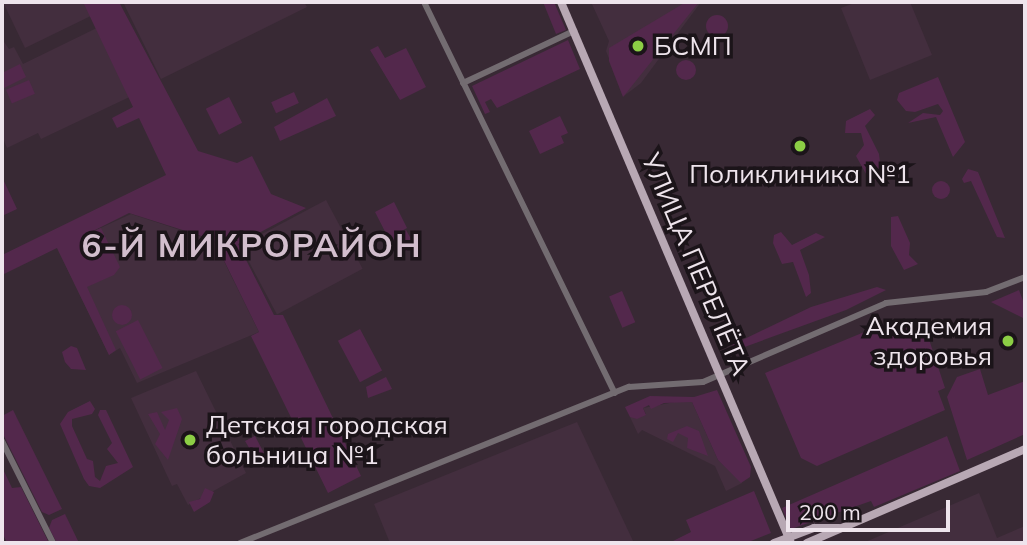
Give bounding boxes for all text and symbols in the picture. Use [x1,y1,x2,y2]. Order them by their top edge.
place label: БСМП [654,30,732,62]
marker: БСМП [628,36,648,56]
marker: Поликлиника №1 [790,136,810,156]
street label: УЛИЦА ПЕРЕЛЁТА [635,148,757,380]
place label: Поликлиника №1 [689,158,911,190]
district label: 6-Й МИКРОРАЙОН [83,225,421,265]
place label: Академия здоровья [866,310,992,372]
marker: Академия здоровья [998,331,1018,351]
place label: Детская городская больница №1 [206,409,448,471]
marker: Детская городская больница №1 [180,430,200,450]
scale bar [789,486,954,530]
text: 200 m [799,499,861,525]

